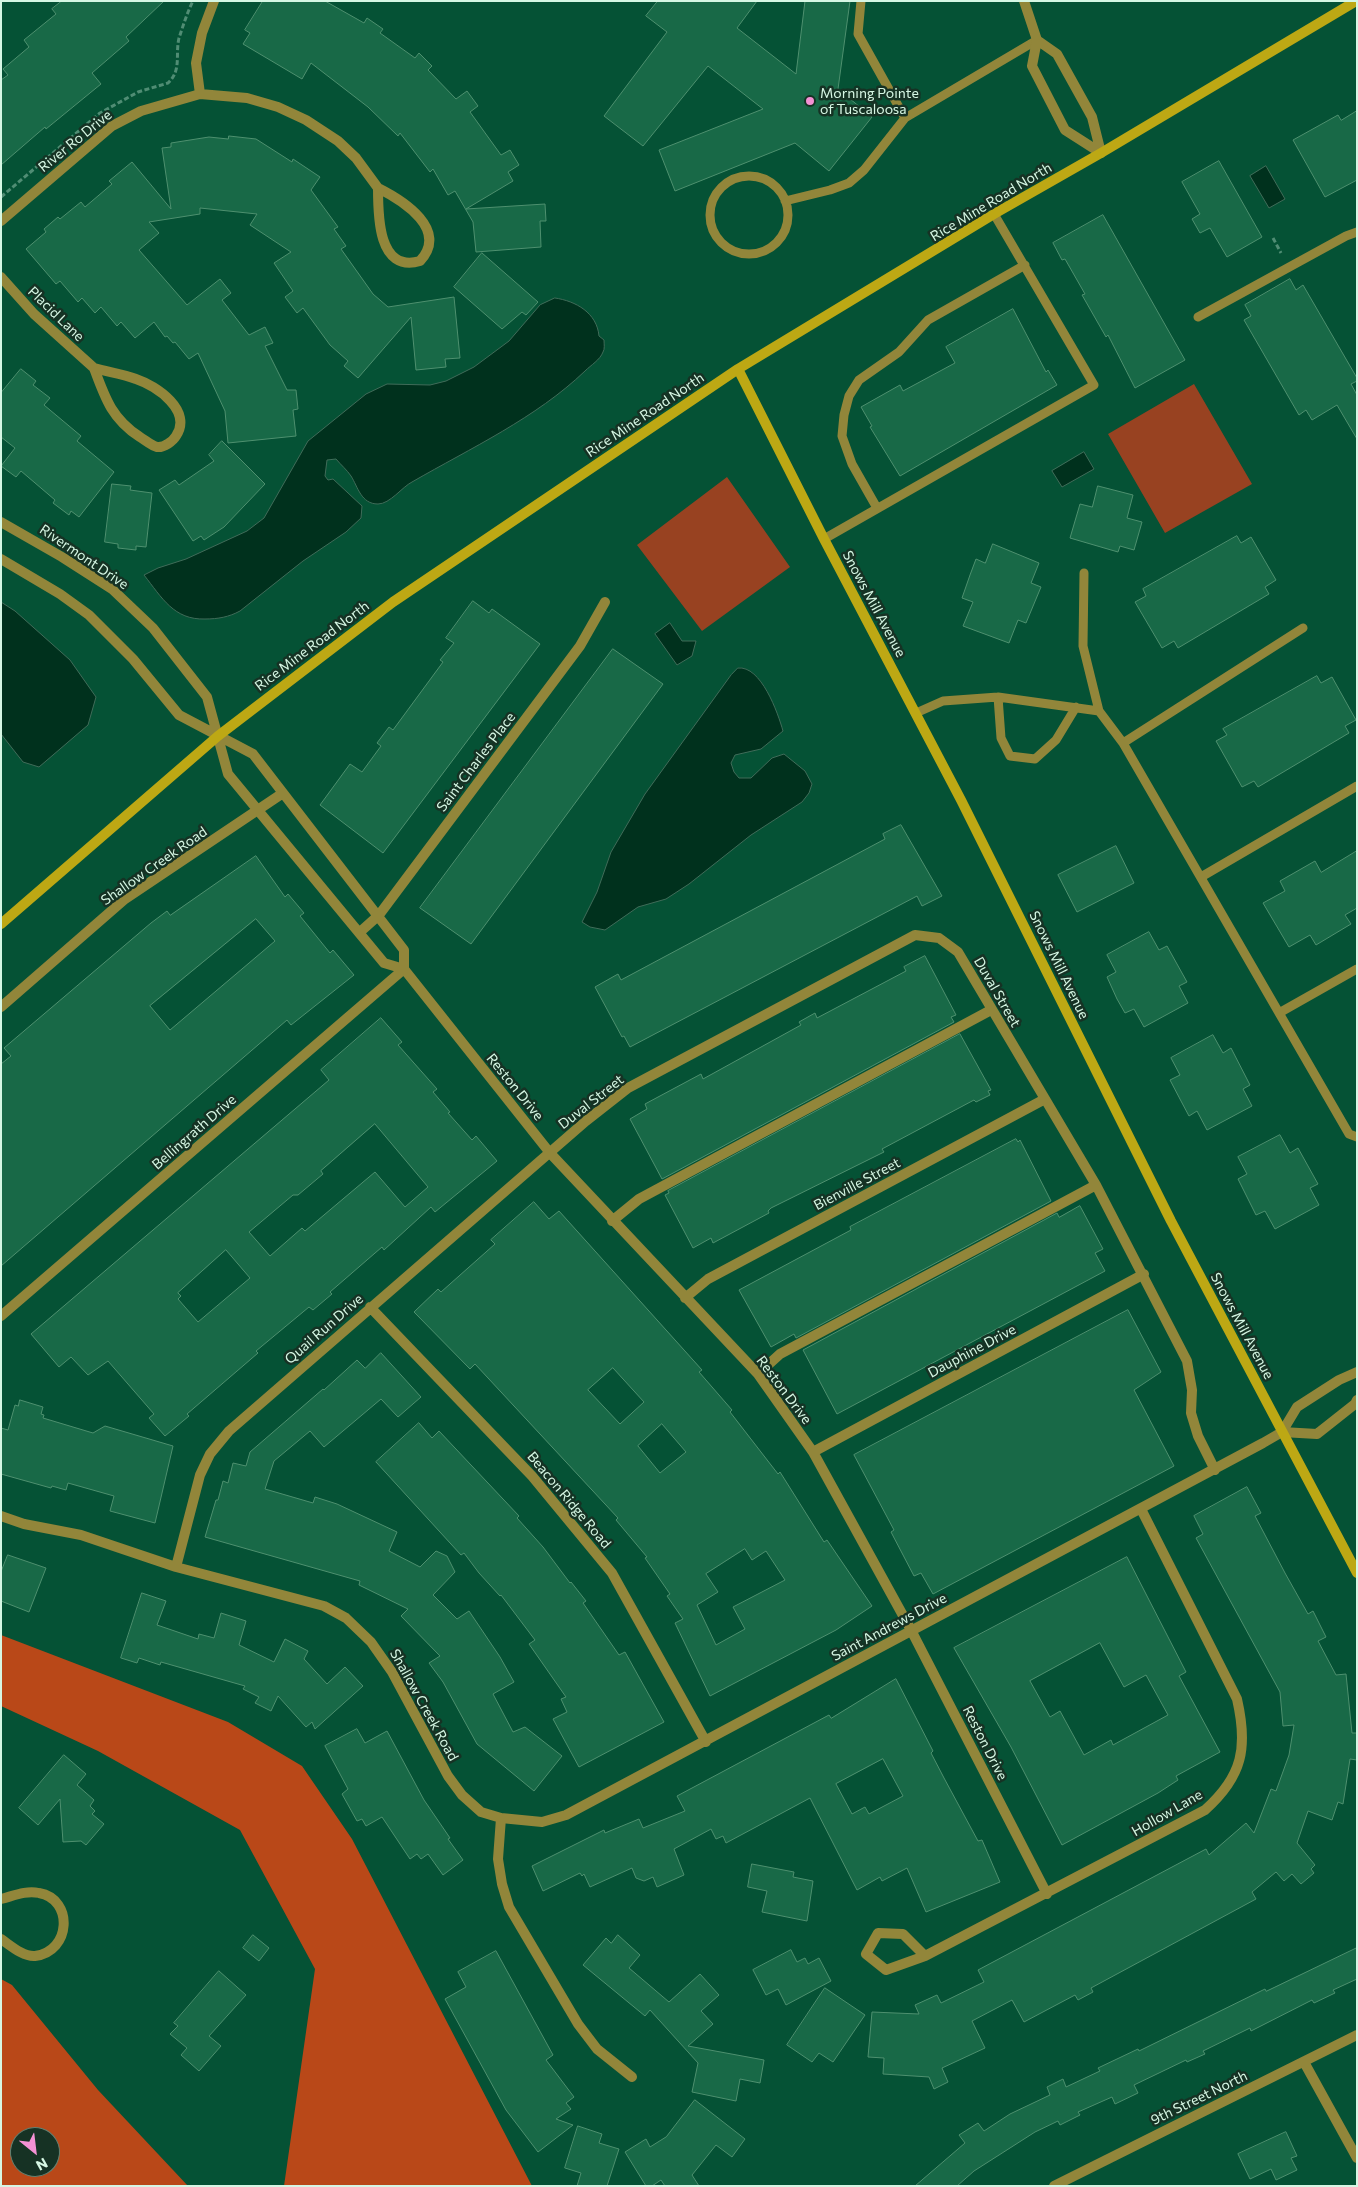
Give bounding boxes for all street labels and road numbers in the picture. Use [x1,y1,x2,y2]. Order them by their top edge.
street label: River Ro Drive [35,106,115,176]
street label: Rice Mine Road North [927,159,1055,245]
street label: Placid Lane [24,283,88,345]
street label: Rice Mine Road North [583,369,707,461]
street label: Rivermont Drive [36,521,132,593]
street label: Snows Mill Avenue [839,548,909,660]
street label: Rice Mine Road North [252,598,372,694]
street label: Saint Charles Place [433,709,519,815]
street label: Shallow Creek Road [98,823,210,909]
street label: Snows Mill Avenue [1026,908,1092,1022]
street label: Duval Street [970,954,1024,1030]
street label: Reston Drive [483,1050,547,1124]
street label: Duval Street [555,1071,627,1133]
street label: Bellingrath Drive [149,1091,239,1173]
street label: Bienville Street [811,1154,903,1214]
street label: Snows Mill Avenue [1207,1270,1277,1382]
street label: Quail Run Drive [281,1290,367,1368]
street label: Dauphine Drive [925,1321,1019,1381]
street label: Reston Drive [753,1353,815,1427]
street label: Beacon Ridge Road [524,1448,614,1552]
street label: Saint Andrews Drive [829,1590,949,1664]
street label: Shallow Creek Road [386,1646,462,1764]
street label: Reston Drive [959,1703,1011,1783]
street label: Hollow Lane [1129,1786,1205,1840]
street label: 9th Street North [1148,2067,1250,2129]

